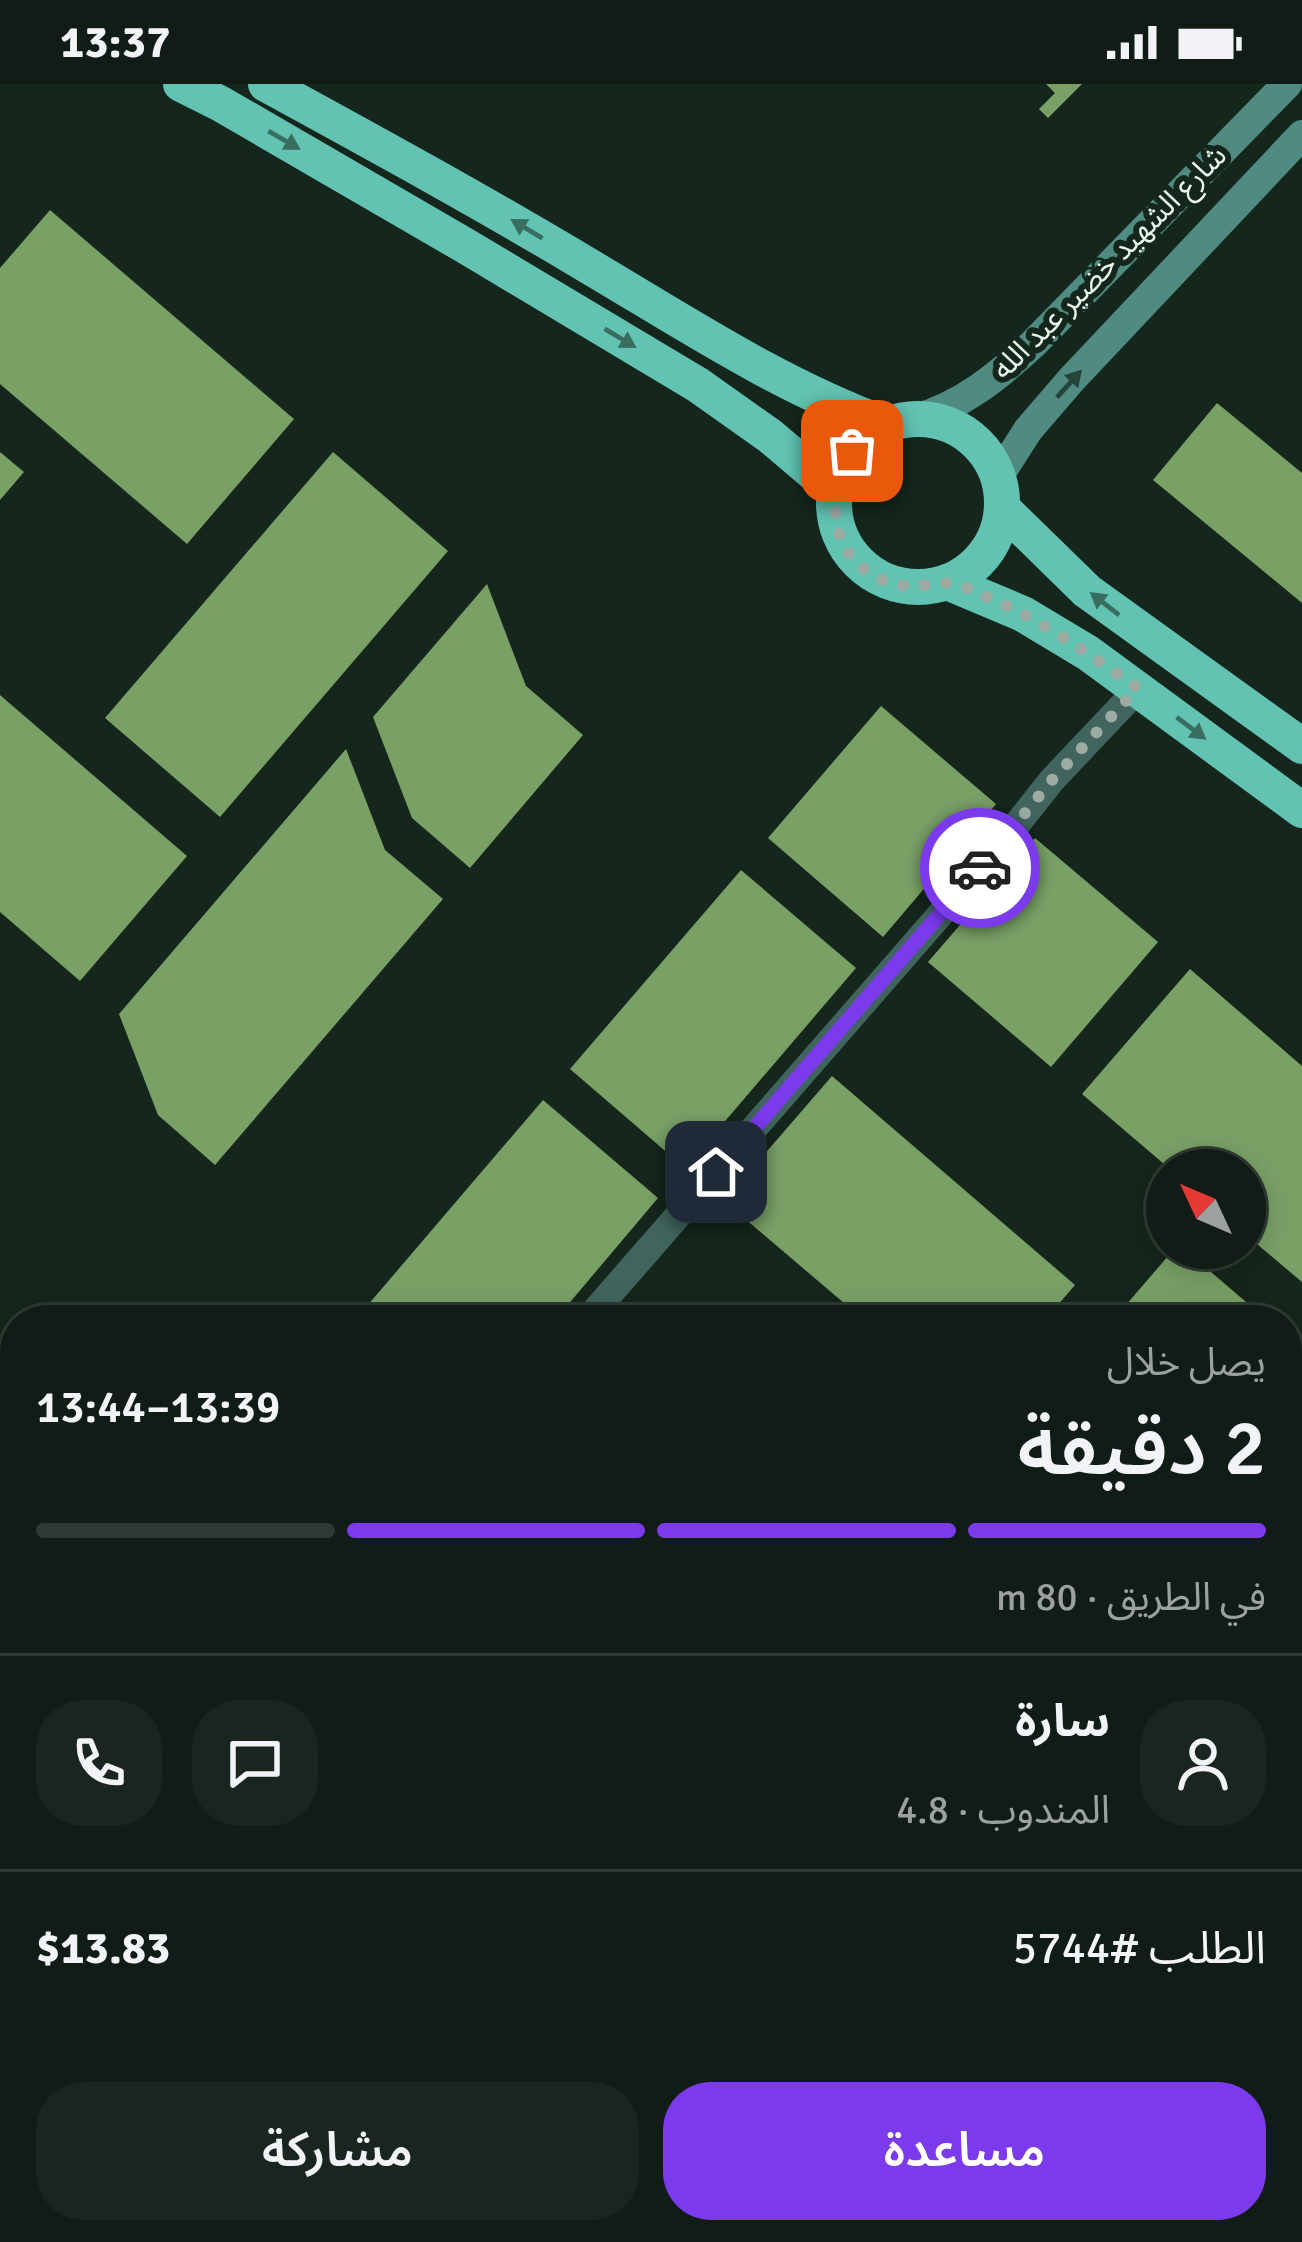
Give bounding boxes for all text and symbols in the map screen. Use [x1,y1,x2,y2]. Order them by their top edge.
text: 13:37 [60,15,170,70]
one-way arrow [267,129,301,150]
street label: شارع الشهيد خضير عبد الله [984,137,1237,390]
one-way arrow [510,219,544,240]
one-way arrow [603,327,637,348]
one-way arrow [1055,369,1081,399]
pin [801,400,903,502]
icon: bag [819,418,885,484]
one-way arrow [1089,592,1120,617]
one-way arrow [1175,715,1207,739]
courier [920,808,1040,928]
icon: car [947,835,1013,901]
pin [665,1121,767,1223]
icon: home [683,1139,749,1205]
north arrow [1146,1149,1266,1269]
map controls [1146,1149,1266,1269]
text: يصل خلال [1107,1338,1266,1386]
text: 13:39–13:44 [36,1380,280,1435]
text: 2 دقيقة [1017,1401,1266,1497]
text: في الطريق · 80 m [996,1573,1266,1621]
text: سارة [1015,1694,1110,1749]
button: phone [36,1700,162,1826]
button: chat [192,1700,318,1826]
button: person [1140,1700,1266,1826]
text: المندوب · 4.8 [896,1786,1110,1834]
text: $13.83 [36,1921,170,1976]
text: الطلب #5744 [1013,1921,1266,1976]
button: مشاركة [36,2082,639,2220]
button: مساعدة [663,2082,1266,2220]

